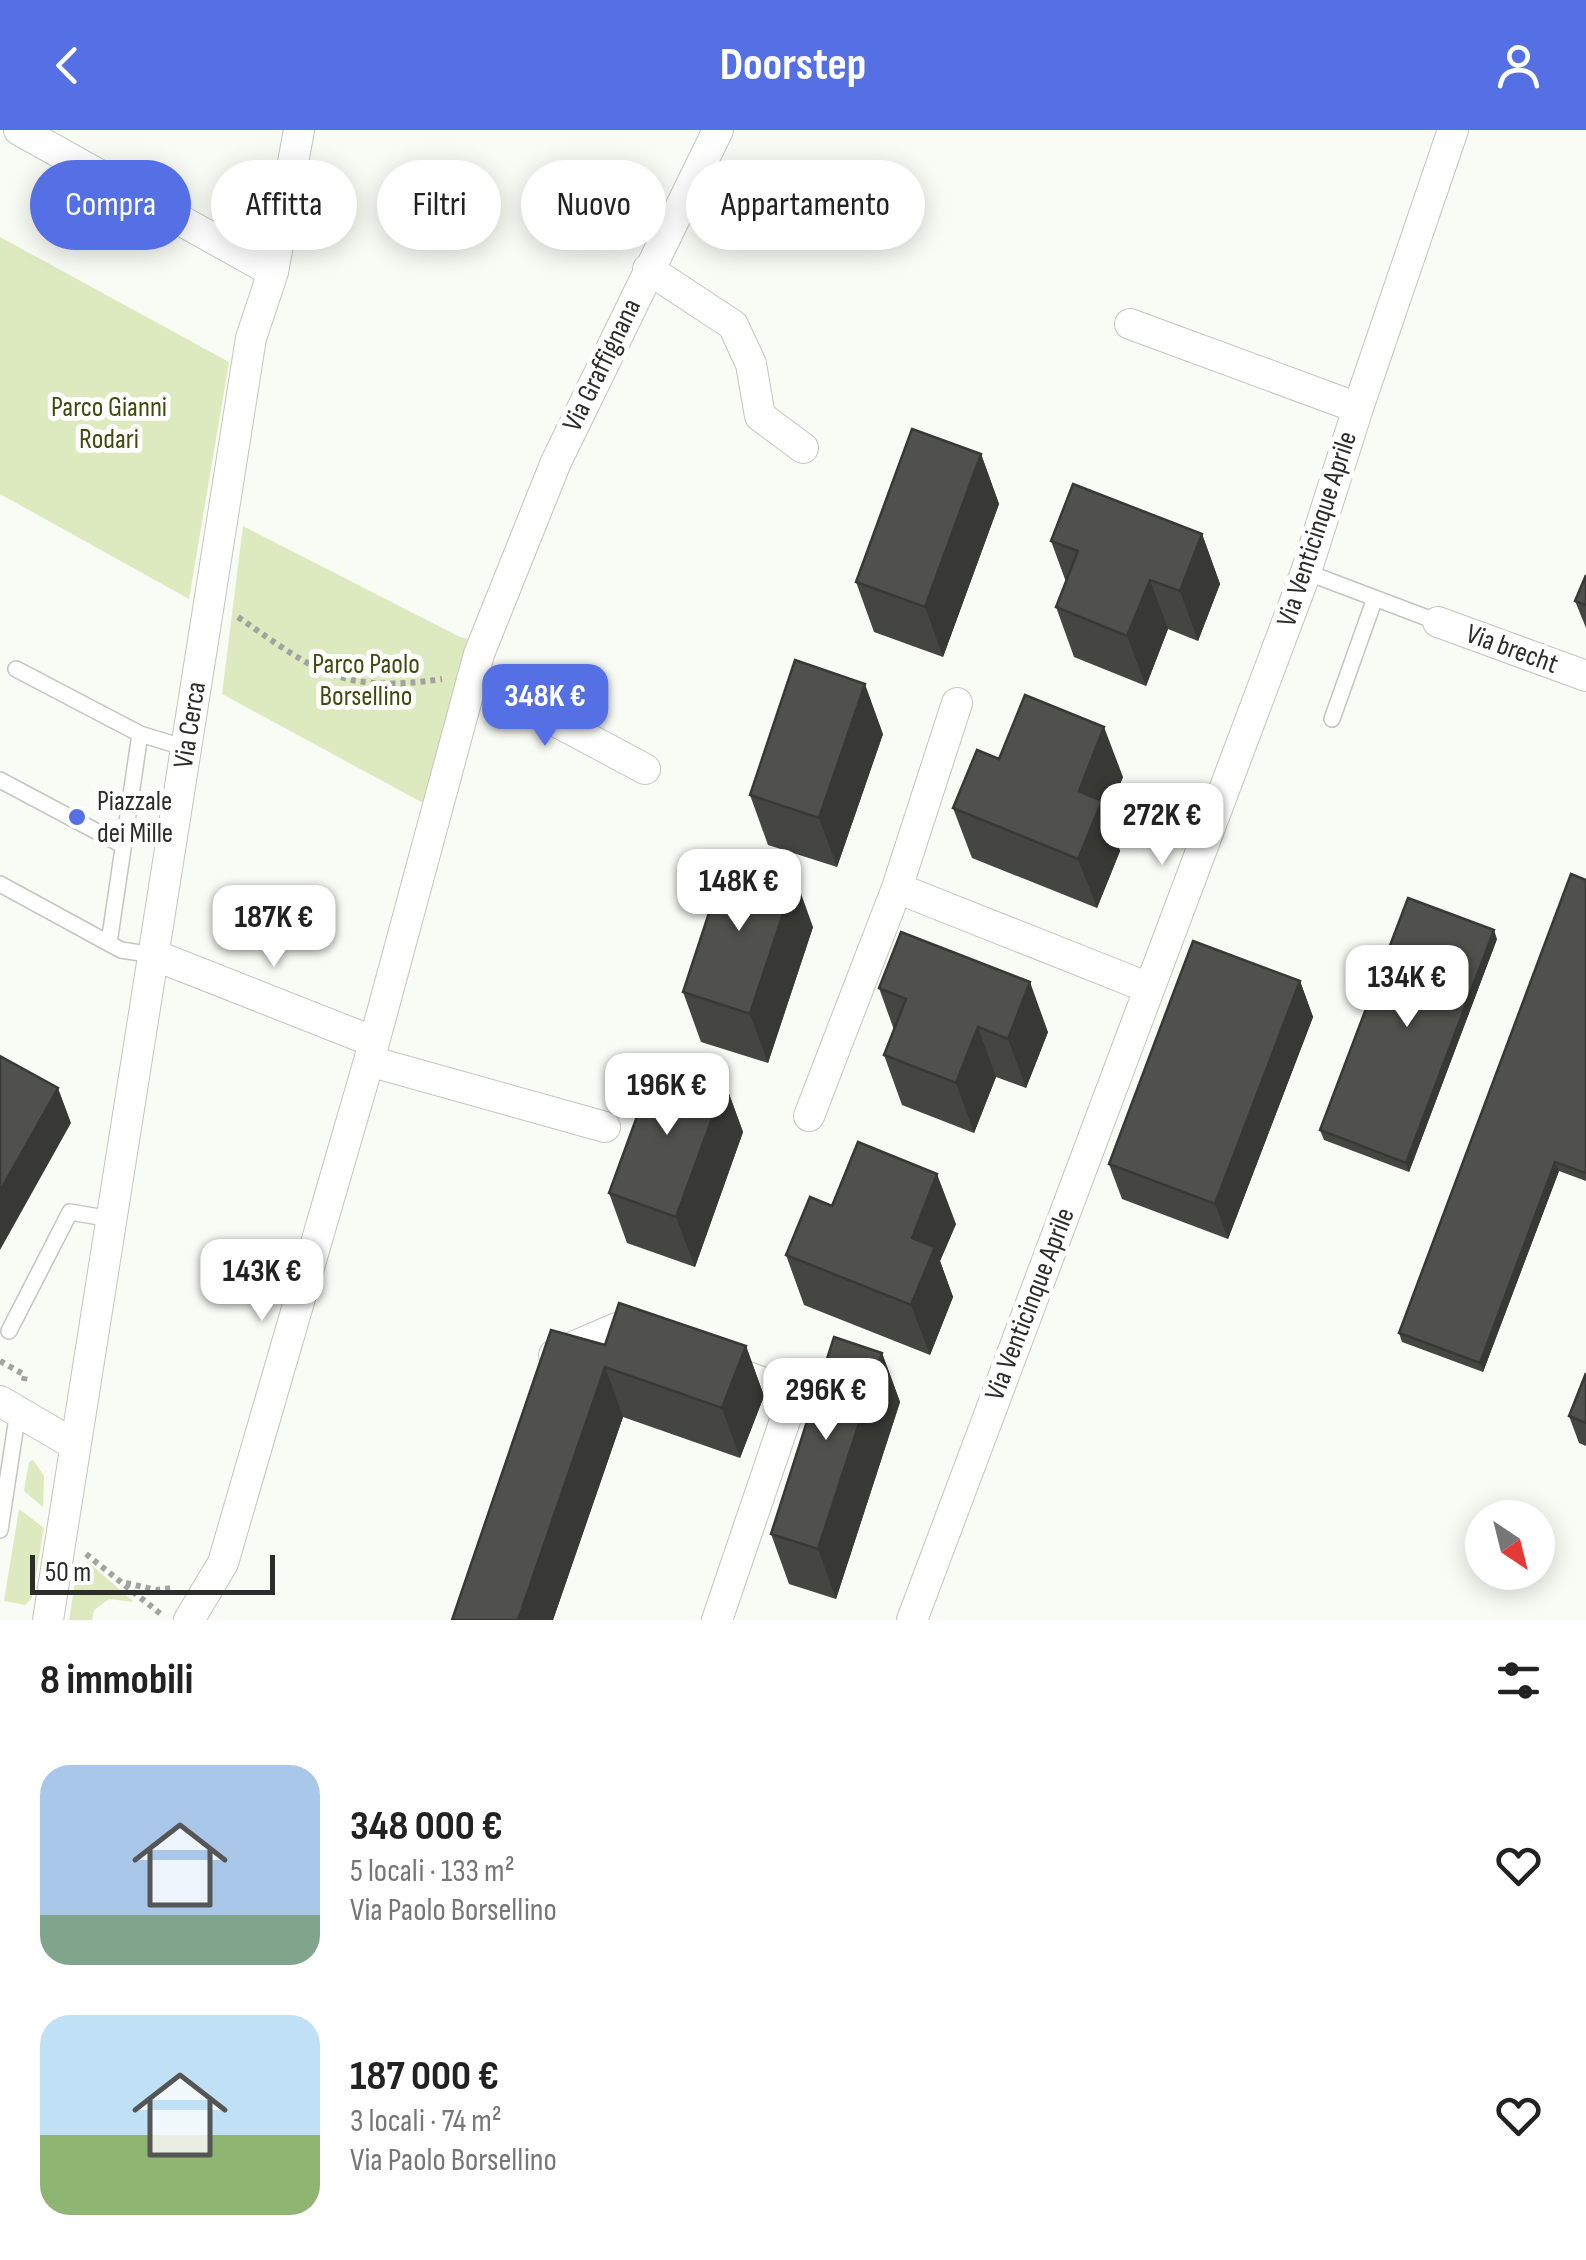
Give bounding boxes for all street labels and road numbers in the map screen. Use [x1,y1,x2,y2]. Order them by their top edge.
street label: Via Graffignana [556,293,648,437]
street label: Via Venticinque Aprile [1270,427,1364,631]
street label: Via brecht [1462,617,1562,681]
street label: Via Cerca [167,680,213,770]
street label: Via Venticinque Aprile [978,1203,1082,1405]

